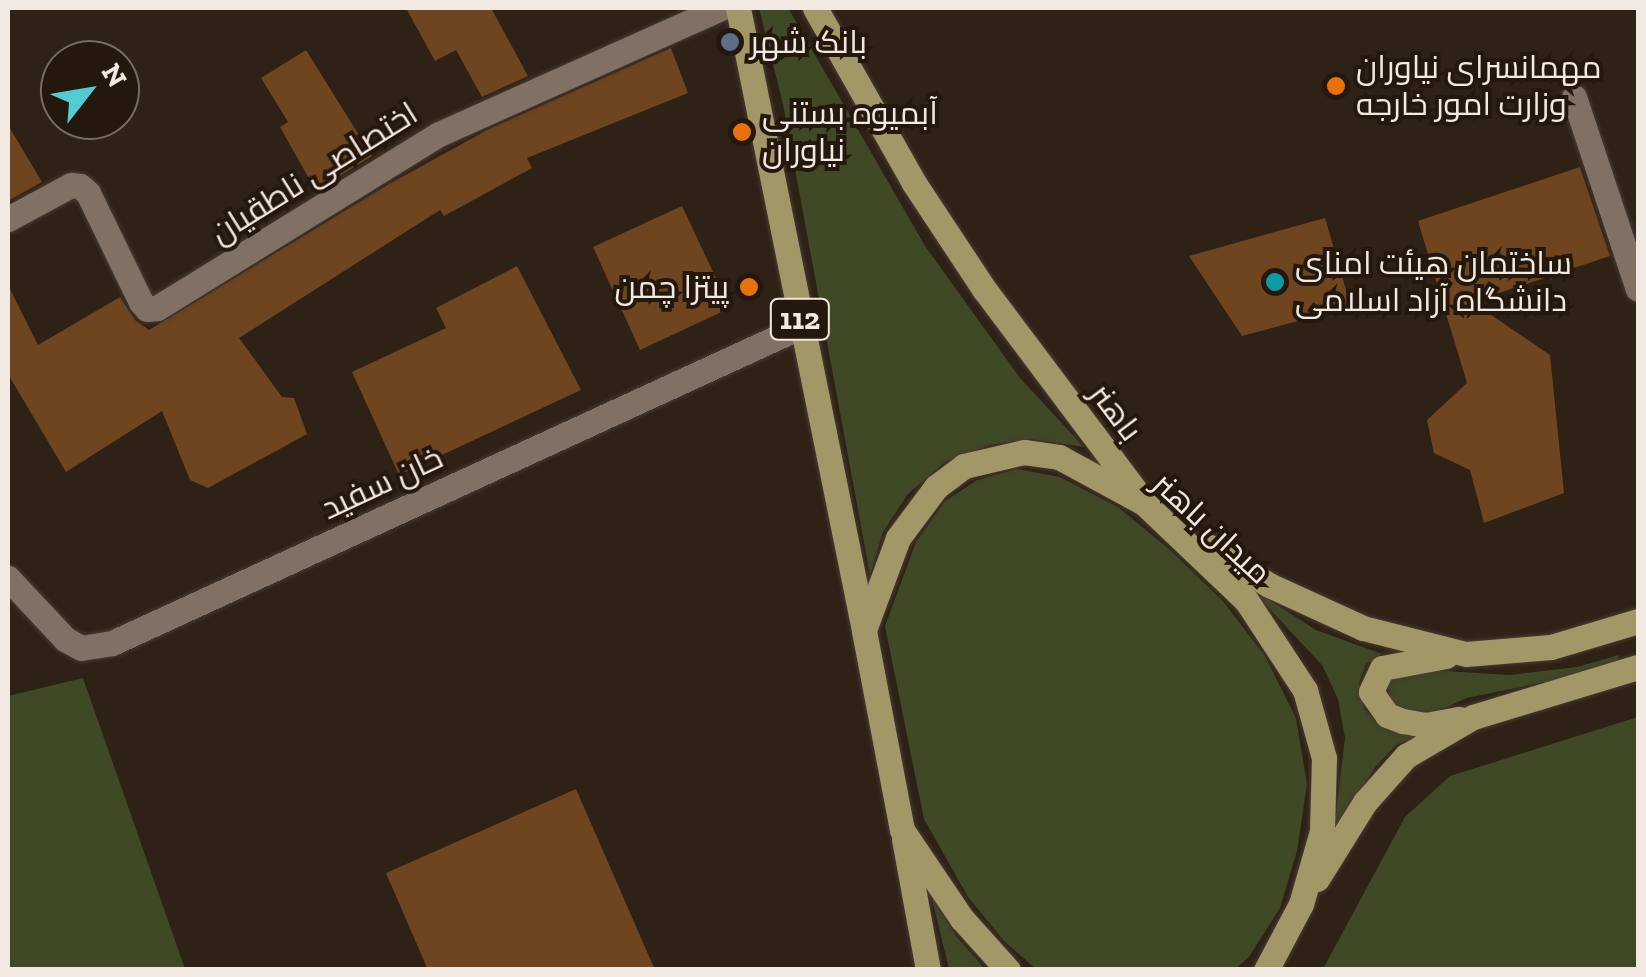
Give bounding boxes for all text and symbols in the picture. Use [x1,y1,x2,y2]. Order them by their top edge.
place label: بانک شهر [750,23,867,61]
marker: بانک شهر [719,31,741,53]
north arrow [40,40,140,140]
place label: مهمانسرای نیاوران وزارت امور خارجه [1356,49,1602,124]
text: N [95,58,134,93]
marker: مهمانسرای نیاوران وزارت امور خارجه [1325,75,1347,97]
street label: اختصاصی ناطقیان [203,94,425,252]
place label: آبمیوه بستنی نیاوران [762,95,938,170]
marker: آبمیوه بستنی نیاوران [731,121,753,143]
place label: ساختمان هیئت امنای دانشگاه آزاد اسلامی [1295,245,1572,320]
place label: پیتزا چمن [614,268,729,306]
marker: ساختمان هیئت امنای دانشگاه آزاد اسلامی [1264,271,1286,293]
marker: پیتزا چمن [738,276,760,298]
road number: 112 [768,294,832,344]
street label: باهنر [1082,376,1150,448]
street label: خان سفید [315,438,449,528]
street label: میدان باهنر [1145,464,1279,592]

